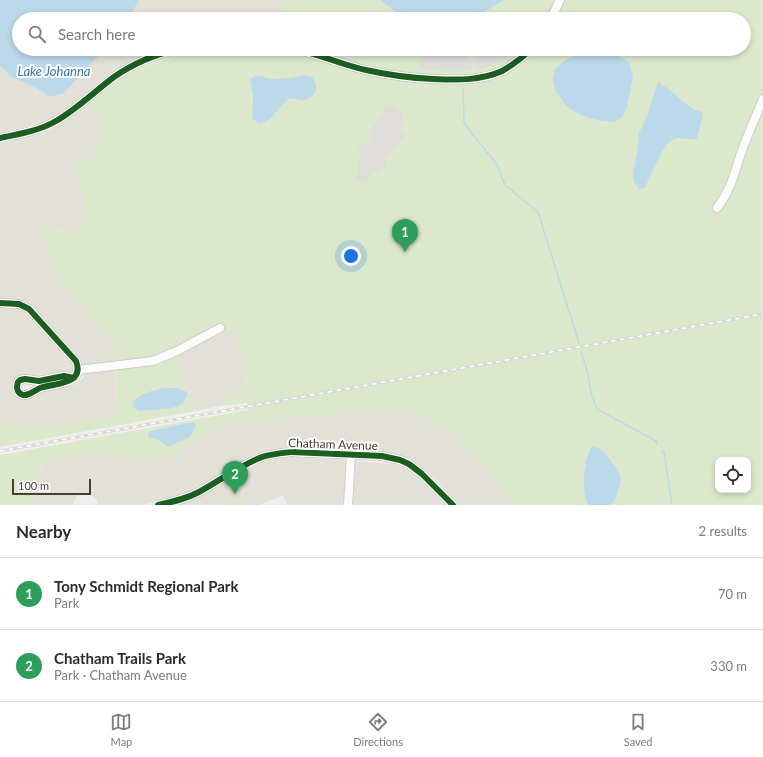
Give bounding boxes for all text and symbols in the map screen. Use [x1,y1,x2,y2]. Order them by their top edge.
search box [12,12,751,56]
icon: search [26,23,48,45]
text: Search here [58,25,135,43]
water label: Lake Johanna [17,63,91,79]
pin: 1 [392,219,418,252]
your location [341,246,361,266]
street label: Chatham Avenue [288,435,378,453]
map controls [715,457,751,493]
button: locate [715,457,751,493]
pin: 2 [222,461,248,494]
scale bar [12,477,91,496]
text: 100 m [18,479,49,492]
text: Nearby [16,521,71,542]
text: 2 results [699,523,747,539]
text: Tony Schmidt Regional Park [54,577,238,595]
text: 1 [25,586,33,602]
text: 70 m [718,586,747,602]
text: Park [54,595,79,611]
text: Chatham Trails Park [54,649,186,667]
text: 2 [25,658,33,674]
text: 330 m [710,658,747,674]
text: Park · Chatham Avenue [54,667,187,683]
tab: Map [110,711,132,748]
tab: Directions [353,711,403,748]
tab: Saved [624,711,653,748]

